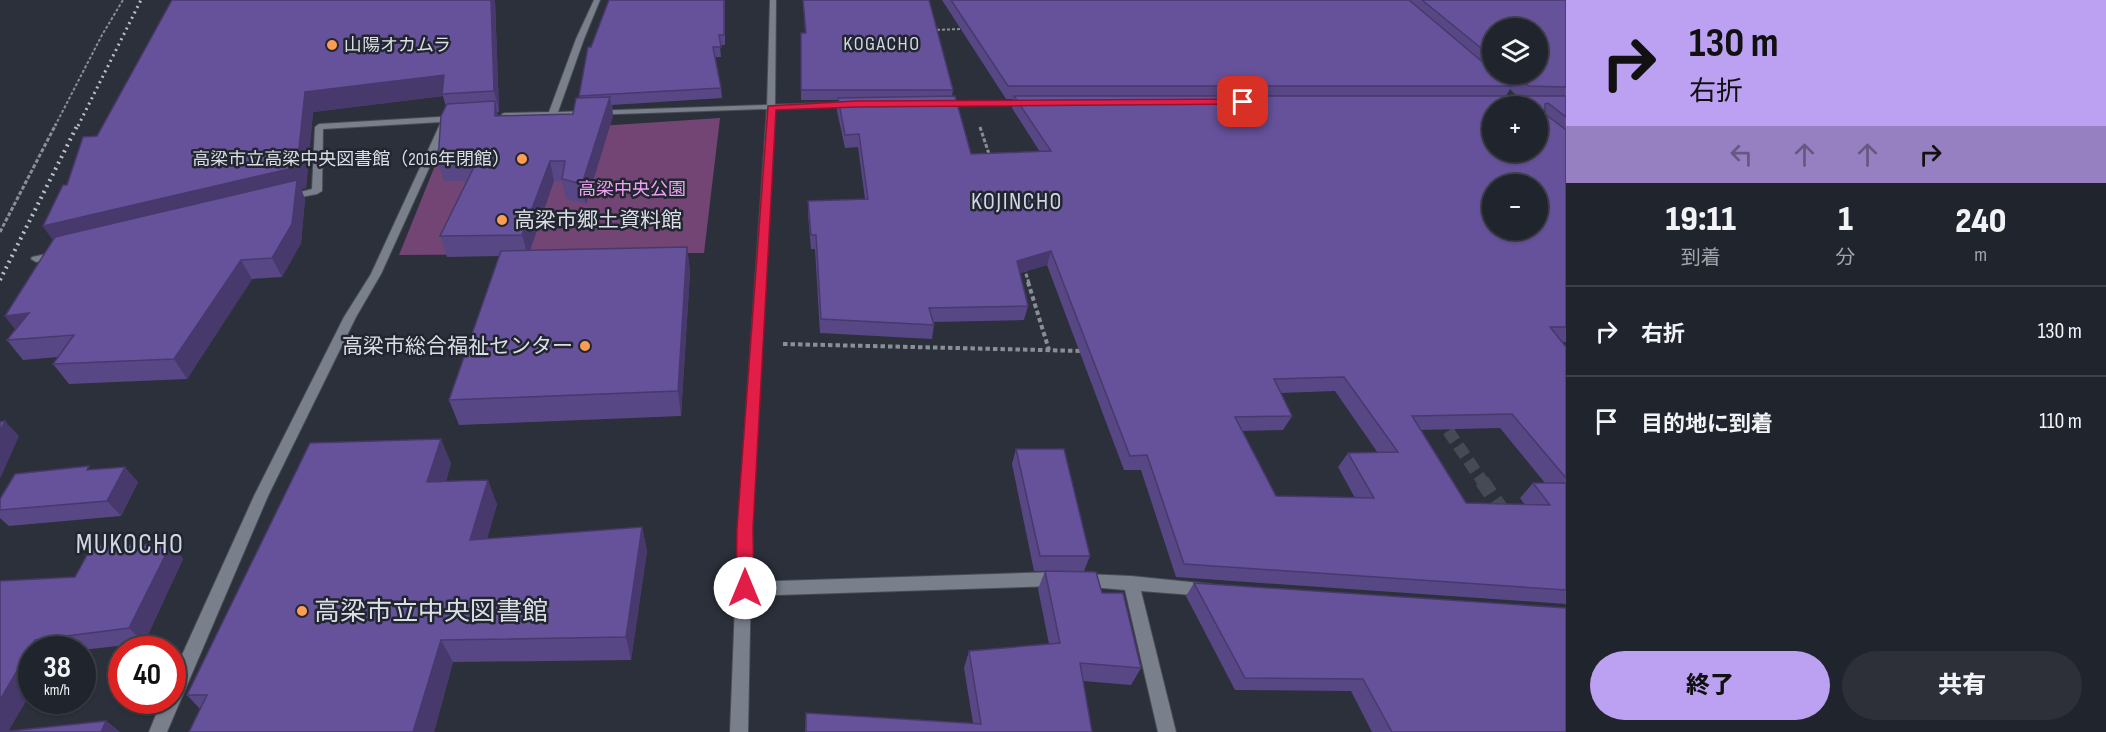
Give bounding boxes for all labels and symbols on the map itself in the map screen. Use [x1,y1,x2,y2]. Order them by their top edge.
district label: KOGACHO [843,32,921,56]
place label: 山陽オカムラ [344,35,451,56]
marker: 山陽オカムラ [325,38,339,52]
pin [1217,76,1268,127]
place label: 高梁市立高梁中央図書館（2016年閉館） [192,149,510,170]
marker: 高梁市立高梁中央図書館（2016年閉館） [515,152,529,166]
park label: 高梁中央公園 [578,179,686,200]
district label: KOJINCHO [971,187,1063,216]
place label: 高梁市郷土資料館 [514,208,682,233]
marker: 高梁市郷土資料館 [495,213,509,227]
place label: 高梁市総合福祉センター [342,334,573,359]
marker: 高梁市総合福祉センター [578,339,592,353]
district label: MUKOCHO [76,528,184,561]
position arrow [713,556,777,620]
place label: 高梁市立中央図書館 [314,597,548,628]
marker: 高梁市立中央図書館 [295,604,309,618]
speed limit sign: 40 [108,636,186,714]

